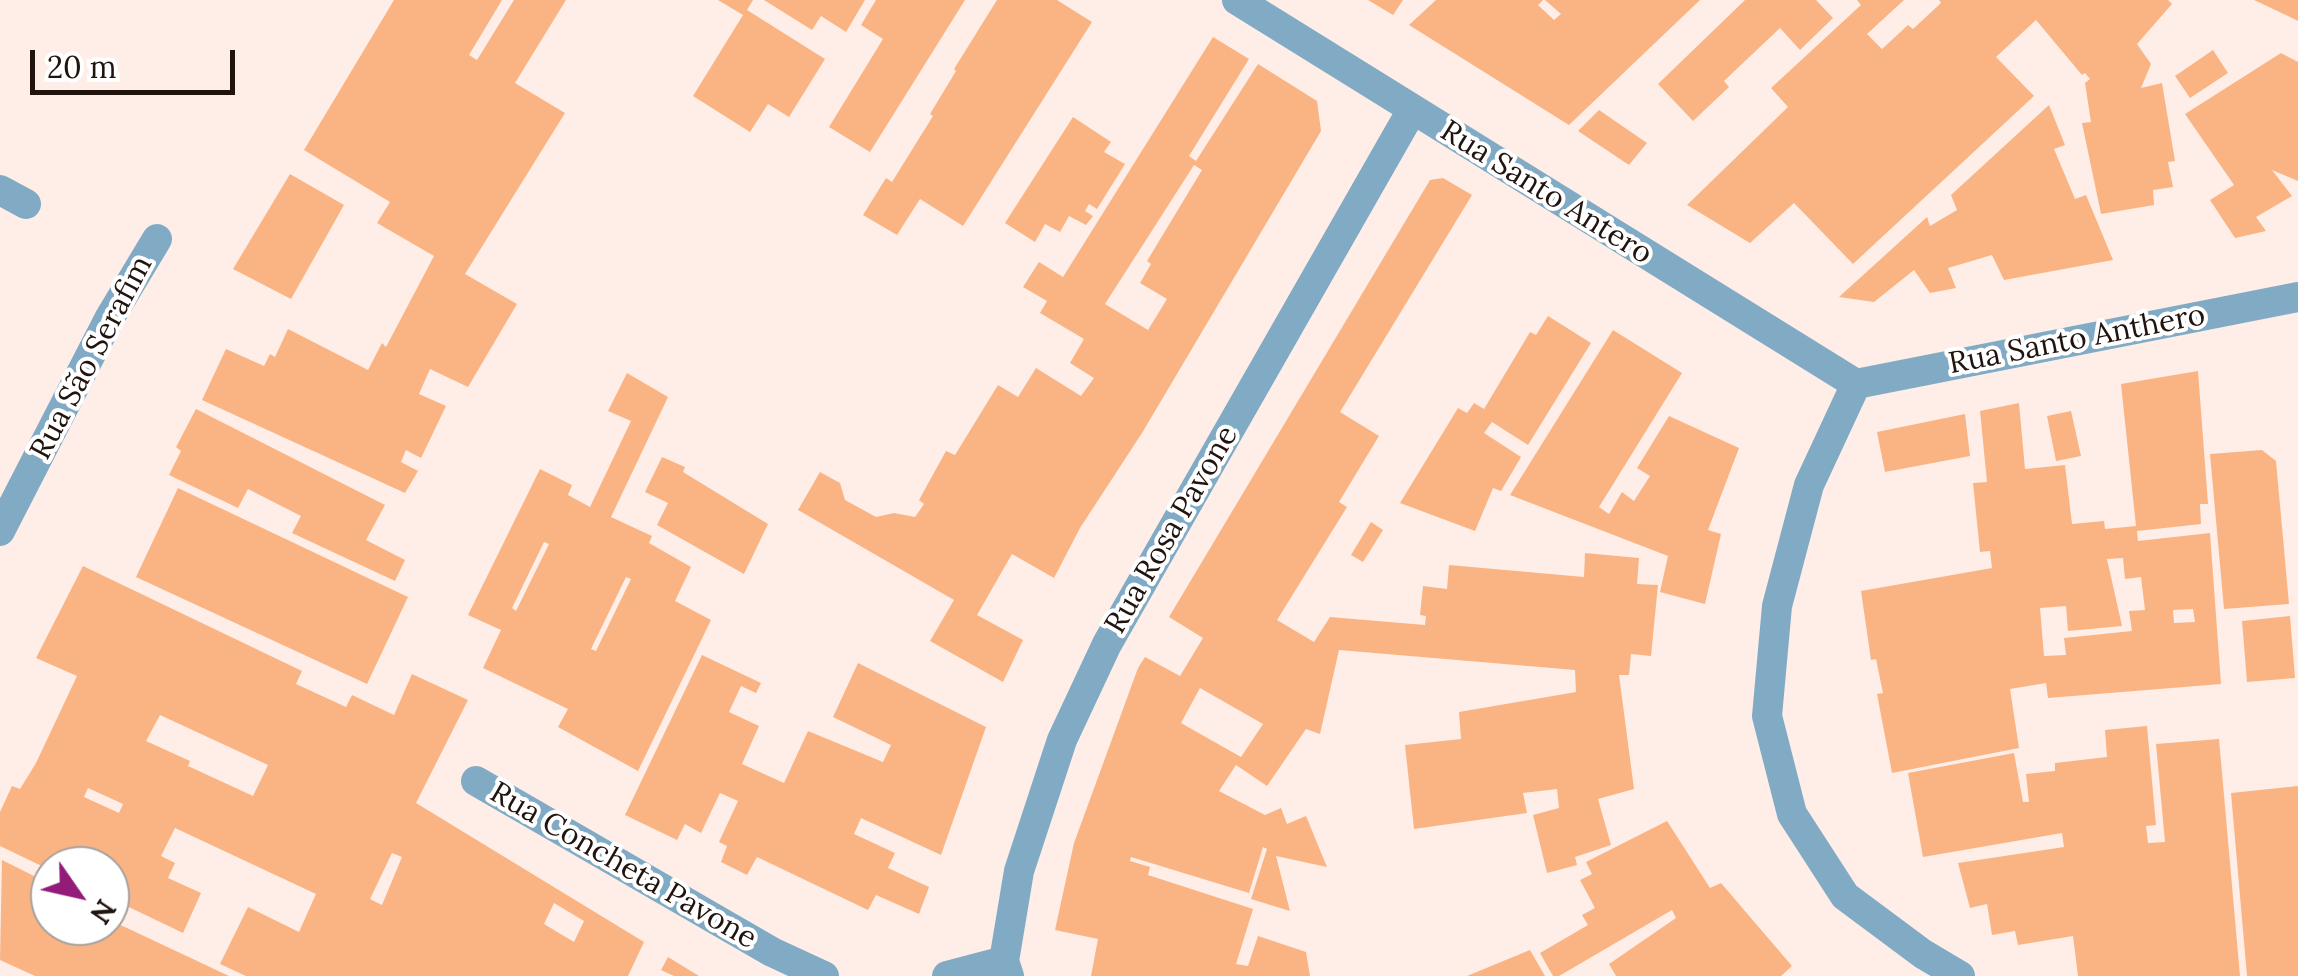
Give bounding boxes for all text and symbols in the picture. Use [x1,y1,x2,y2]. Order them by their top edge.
scale bar [35,30,240,92]
text: 20 m [47,48,116,86]
street label: Rua Santo Antero [1434,113,1658,273]
street label: Rua São Serafim [23,250,161,466]
street label: Rua Santo Anthero [1946,297,2208,383]
street label: Rua Rosa Pavone [1098,420,1246,640]
street label: Rua Concheta Pavone [483,775,763,957]
north arrow [30,846,130,946]
text: N [82,893,124,931]

